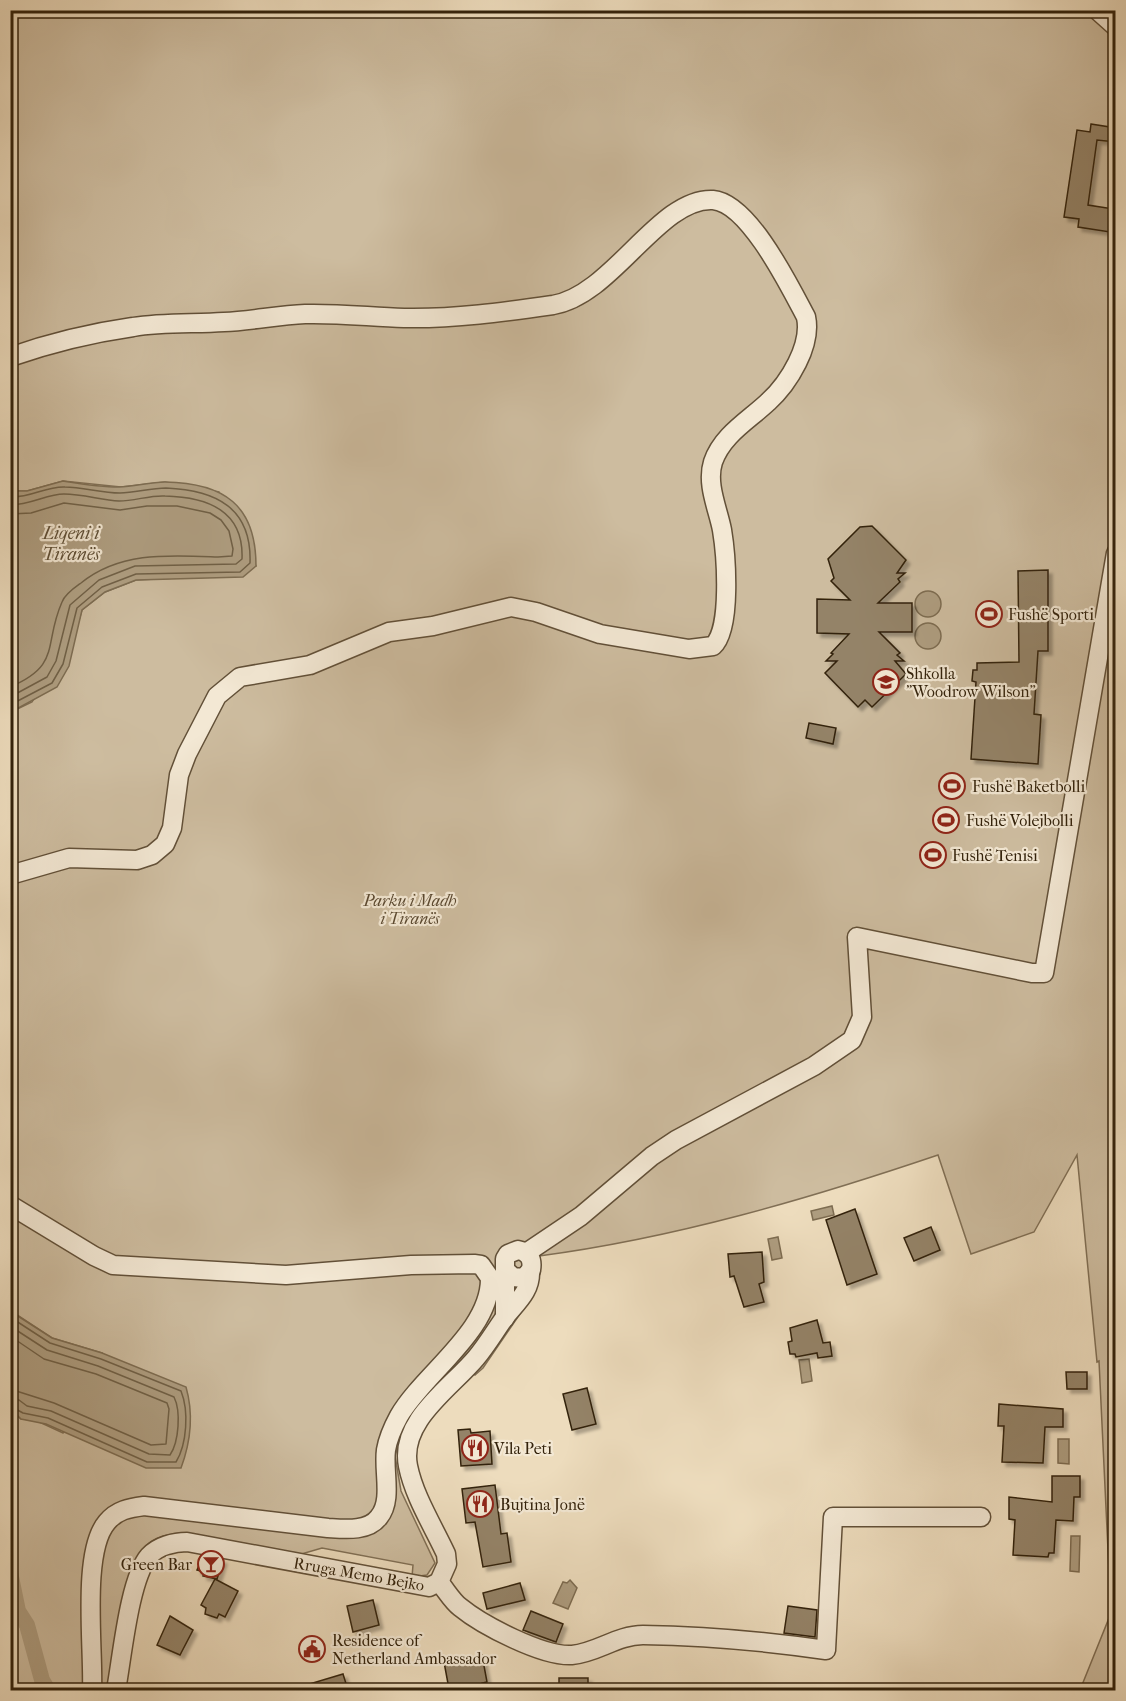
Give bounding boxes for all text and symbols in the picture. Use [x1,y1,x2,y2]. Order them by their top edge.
water label: Liqeni i Tiranës [41,523,101,565]
sports icon: Fushë Sporti [974,599,1004,629]
place label: Fushë Sporti [1008,605,1094,624]
place label: Shkolla "Woodrow Wilson" [906,664,1036,701]
school or university icon: Shkolla "Woodrow Wilson" [871,667,901,697]
sports icon: Fushë Baketbolli [937,771,967,801]
place label: Fushë Baketbolli [972,777,1085,796]
sports icon: Fushë Volejbolli [931,805,961,835]
place label: Fushë Volejbolli [966,811,1074,830]
sports icon: Fushë Tenisi [918,840,948,870]
place label: Fushë Tenisi [952,846,1038,865]
park label: Parku i Madh i Tiranës [362,891,457,928]
restaurant icon: Vila Peti [460,1433,490,1463]
place label: Vila Peti [493,1439,552,1458]
restaurant icon: Bujtina Jonë [465,1489,495,1519]
place label: Bujtina Jonë [500,1495,585,1514]
bar icon: Green Bar [196,1549,226,1579]
street label: Rruga Memo Bejko [292,1553,426,1595]
place label: Green Bar [121,1555,192,1574]
place label: Residence of Netherland Ambassador [332,1631,496,1668]
public building icon: Residence of Netherland Ambassador [297,1634,327,1664]

